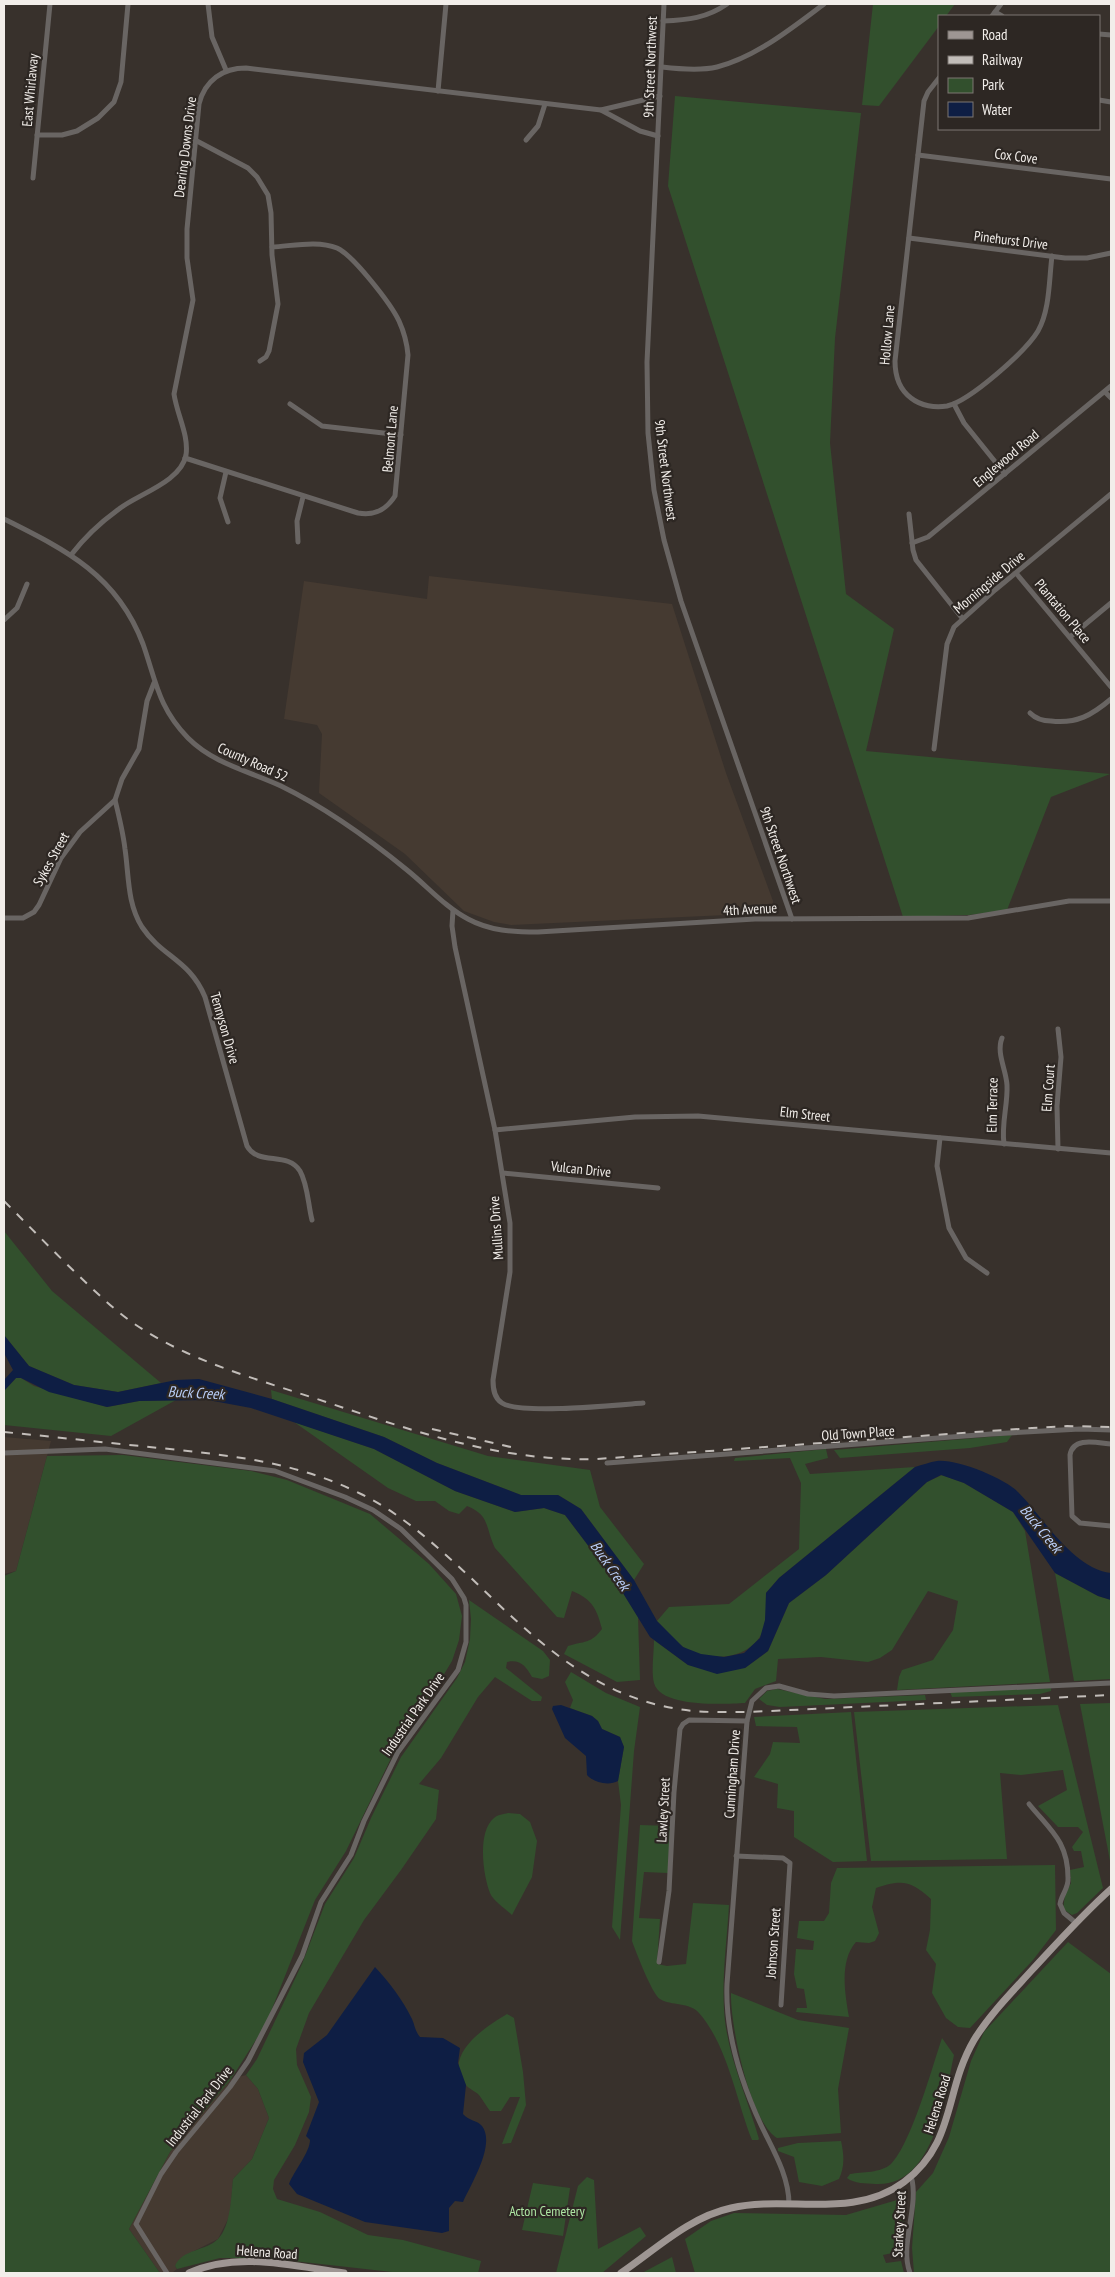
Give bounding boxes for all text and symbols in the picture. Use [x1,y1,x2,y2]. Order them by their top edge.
legend [938,15,1100,130]
street label: 9th Street Northwest [639,16,661,118]
text: Road [982,25,1008,44]
text: Railway [982,50,1023,69]
street label: East Whirlaway [18,52,42,127]
text: Park [982,75,1004,94]
street label: Dearing Downs Drive [170,95,200,199]
text: Water [982,100,1013,119]
street label: Cox Cove [993,144,1039,168]
street label: Pinehurst Drive [973,227,1049,253]
street label: Hollow Lane [875,304,899,366]
street label: Belmont Lane [378,405,402,473]
street label: 9th Street Northwest [651,419,681,522]
street label: Englewood Road [969,425,1043,491]
street label: Morningside Drive [949,547,1029,617]
street label: Plantation Place [1031,575,1095,647]
street label: County Road 52 [215,738,291,786]
street label: 9th Street Northwest [756,804,806,906]
street label: Sykes Street [29,829,73,889]
street label: 4th Avenue [722,899,778,919]
street label: Tennyson Drive [206,990,244,1066]
street label: Elm Court [1037,1064,1059,1112]
street label: Elm Terrace [983,1077,1001,1133]
street label: Elm Street [779,1102,831,1126]
street label: Vulcan Drive [549,1157,612,1181]
street label: Mullins Drive [485,1195,507,1260]
water label: Buck Creek [167,1382,227,1404]
street label: Old Town Place [821,1421,895,1445]
water label: Buck Creek [1016,1501,1068,1558]
water label: Buck Creek [586,1537,636,1596]
street label: Industrial Park Drive [378,1669,449,1759]
street label: Cunningham Drive [720,1729,744,1819]
street label: Lawley Street [652,1777,674,1843]
street label: Johnson Street [761,1907,784,1980]
street label: Industrial Park Drive [162,2062,236,2150]
street label: Helena Road [919,2072,955,2136]
street label: Starkey Street [888,2190,910,2258]
park label: Acton Cemetery [509,2202,586,2220]
street label: Helena Road [236,2241,298,2263]

